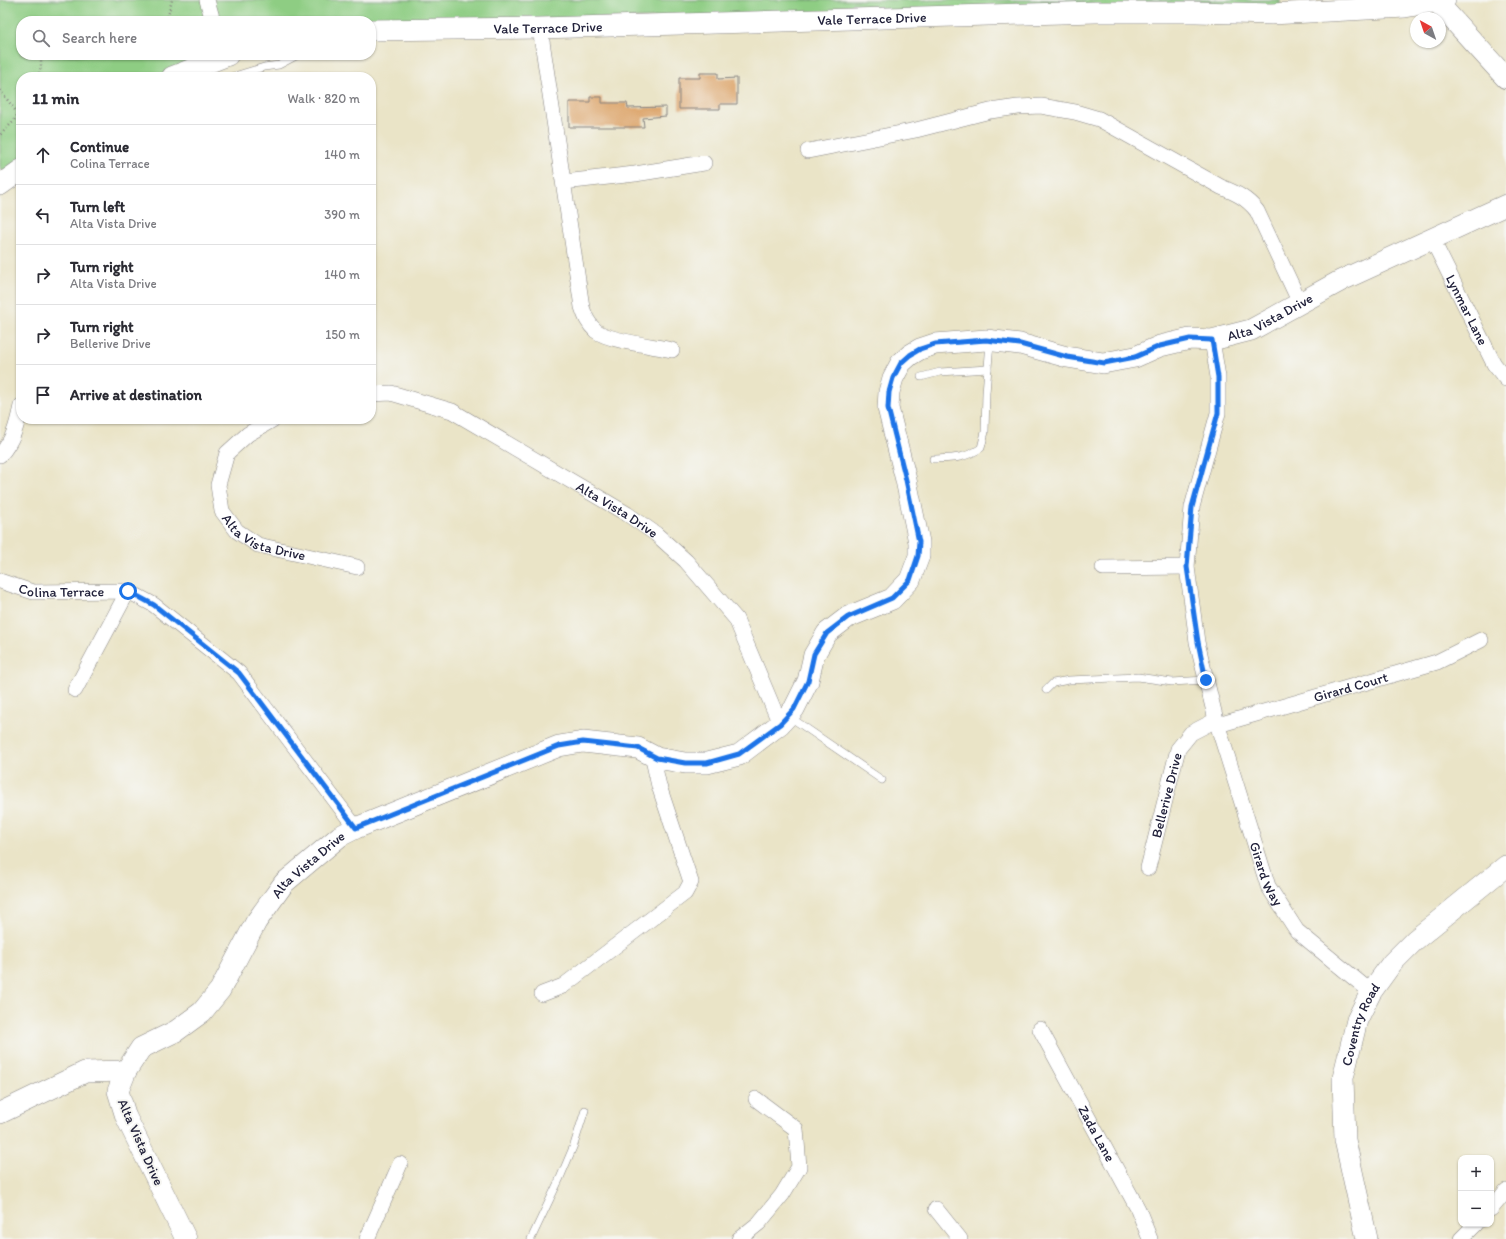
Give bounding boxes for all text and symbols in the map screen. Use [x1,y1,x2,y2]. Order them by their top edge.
street label: Vale Terrace Drive [817,9,927,29]
north arrow [1410,12,1446,48]
search box [16,16,376,60]
street label: Vale Terrace Drive [493,18,603,38]
icon: search [30,27,52,49]
text: Search here [62,29,137,47]
text: 11 min [32,88,79,108]
text: Walk · 820 m [287,91,360,106]
text: Continue [70,138,129,156]
icon: ahead [32,144,54,166]
text: 140 m [324,147,360,162]
text: Colina Terrace [70,156,150,171]
text: Turn left [70,198,125,216]
icon: left [32,204,54,226]
text: 390 m [324,207,360,222]
text: Alta Vista Drive [70,216,157,231]
text: Turn right [70,258,134,276]
icon: right [32,264,54,286]
text: 140 m [324,267,360,282]
street label: Lynmar Lane [1442,272,1491,348]
text: Alta Vista Drive [70,276,157,291]
street label: Alta Vista Drive [1225,290,1316,345]
text: Turn right [70,318,134,336]
icon: right [32,324,54,346]
text: 150 m [325,327,360,342]
text: Bellerive Drive [70,336,151,351]
icon: arrive [32,384,54,406]
text: Arrive at destination [70,386,202,404]
street label: Alta Vista Drive [573,478,661,542]
street label: Alta Vista Drive [218,511,307,564]
street label: Colina Terrace [16,580,105,601]
route start [119,582,137,600]
street label: Girard Court [1312,669,1390,706]
route end [1197,671,1215,689]
street label: Bellerive Drive [1148,751,1186,840]
street label: Alta Vista Drive [268,827,348,902]
street label: Girard Way [1246,840,1287,909]
street label: Coventry Road [1338,979,1384,1068]
street label: Alta Vista Drive [114,1096,167,1189]
street label: Zada Lane [1074,1103,1119,1165]
map controls [1458,1155,1494,1227]
button: + [1458,1155,1494,1191]
button: − [1458,1191,1494,1227]

